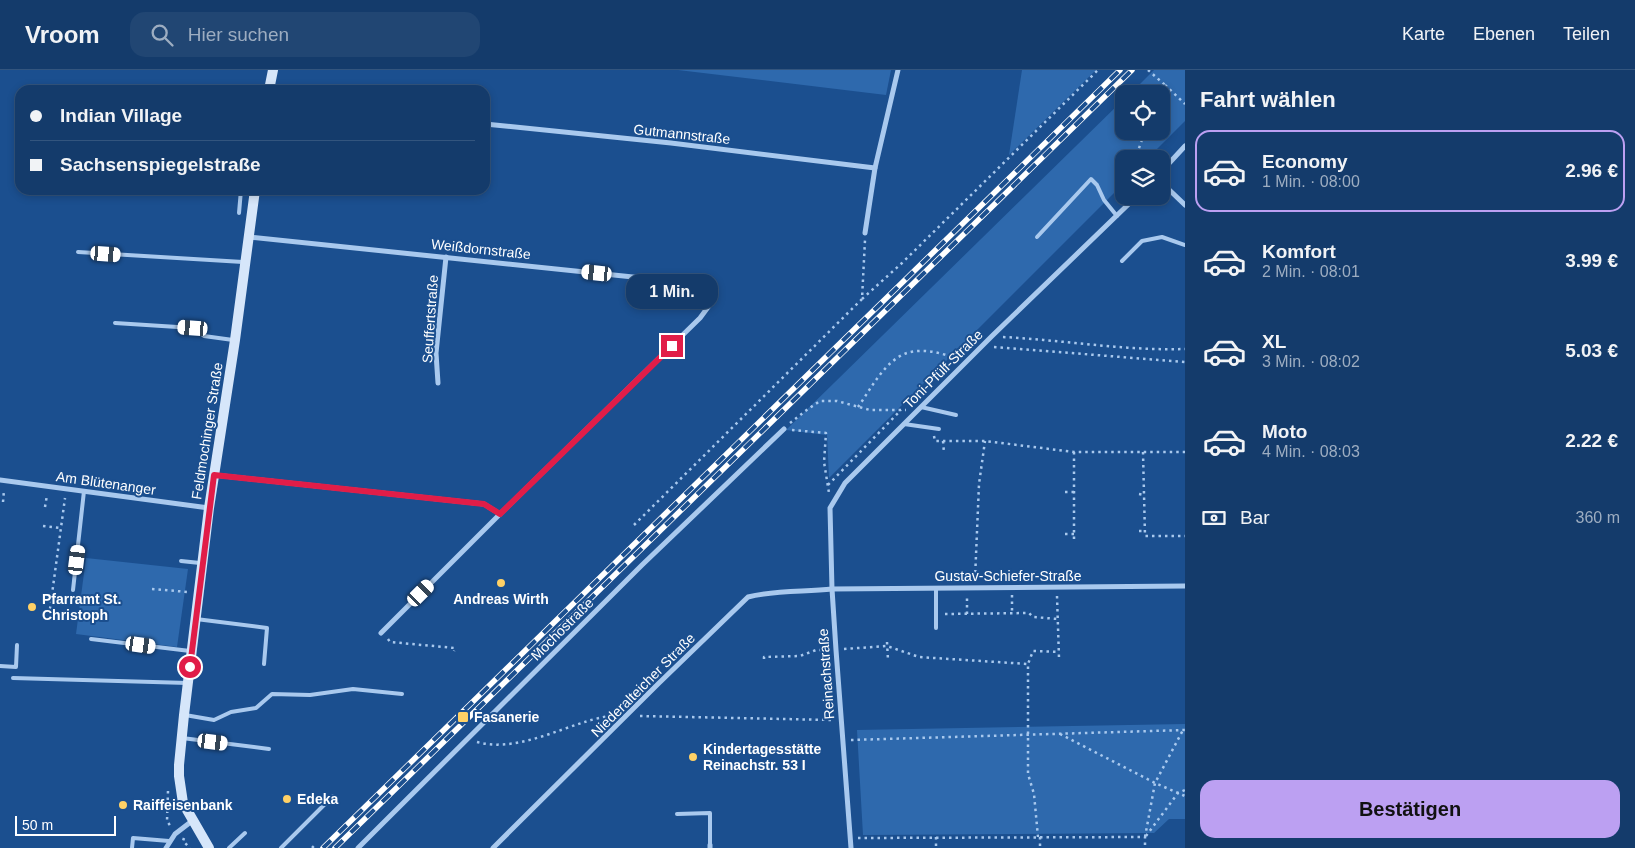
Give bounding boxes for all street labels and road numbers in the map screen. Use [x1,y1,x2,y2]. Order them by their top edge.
street label: Gutmannstraße [633,121,731,147]
street label: Weißdornstraße [430,236,532,262]
street label: Seuffertstraße [419,274,441,364]
street label: Toni-Pfülf-Straße [900,326,986,412]
street label: Feldmochinger Straße [188,361,226,501]
street label: Am Blütenanger [55,468,157,498]
street label: Gustav-Schiefer-Straße [934,568,1082,584]
street label: Mochostraße [527,594,597,664]
street label: Reinachstraße [815,628,837,720]
street label: Niederalteicher Straße [588,630,698,740]

